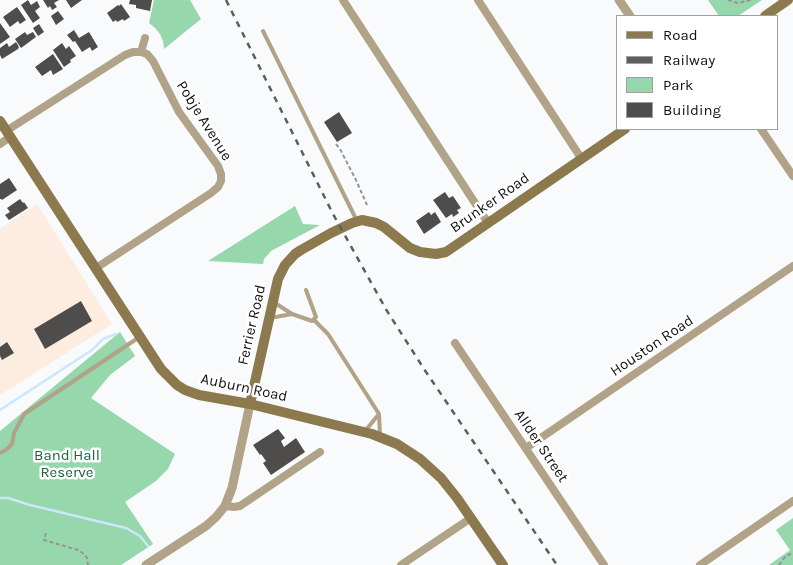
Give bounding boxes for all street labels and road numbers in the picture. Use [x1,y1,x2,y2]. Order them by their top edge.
street label: Pobje Avenue [172,78,236,164]
street label: Brunker Road [447,169,533,237]
street label: Ferrier Road [234,283,270,367]
street label: Houston Road [607,312,697,380]
street label: Auburn Road [199,370,289,406]
street label: Allder Street [510,406,572,486]

